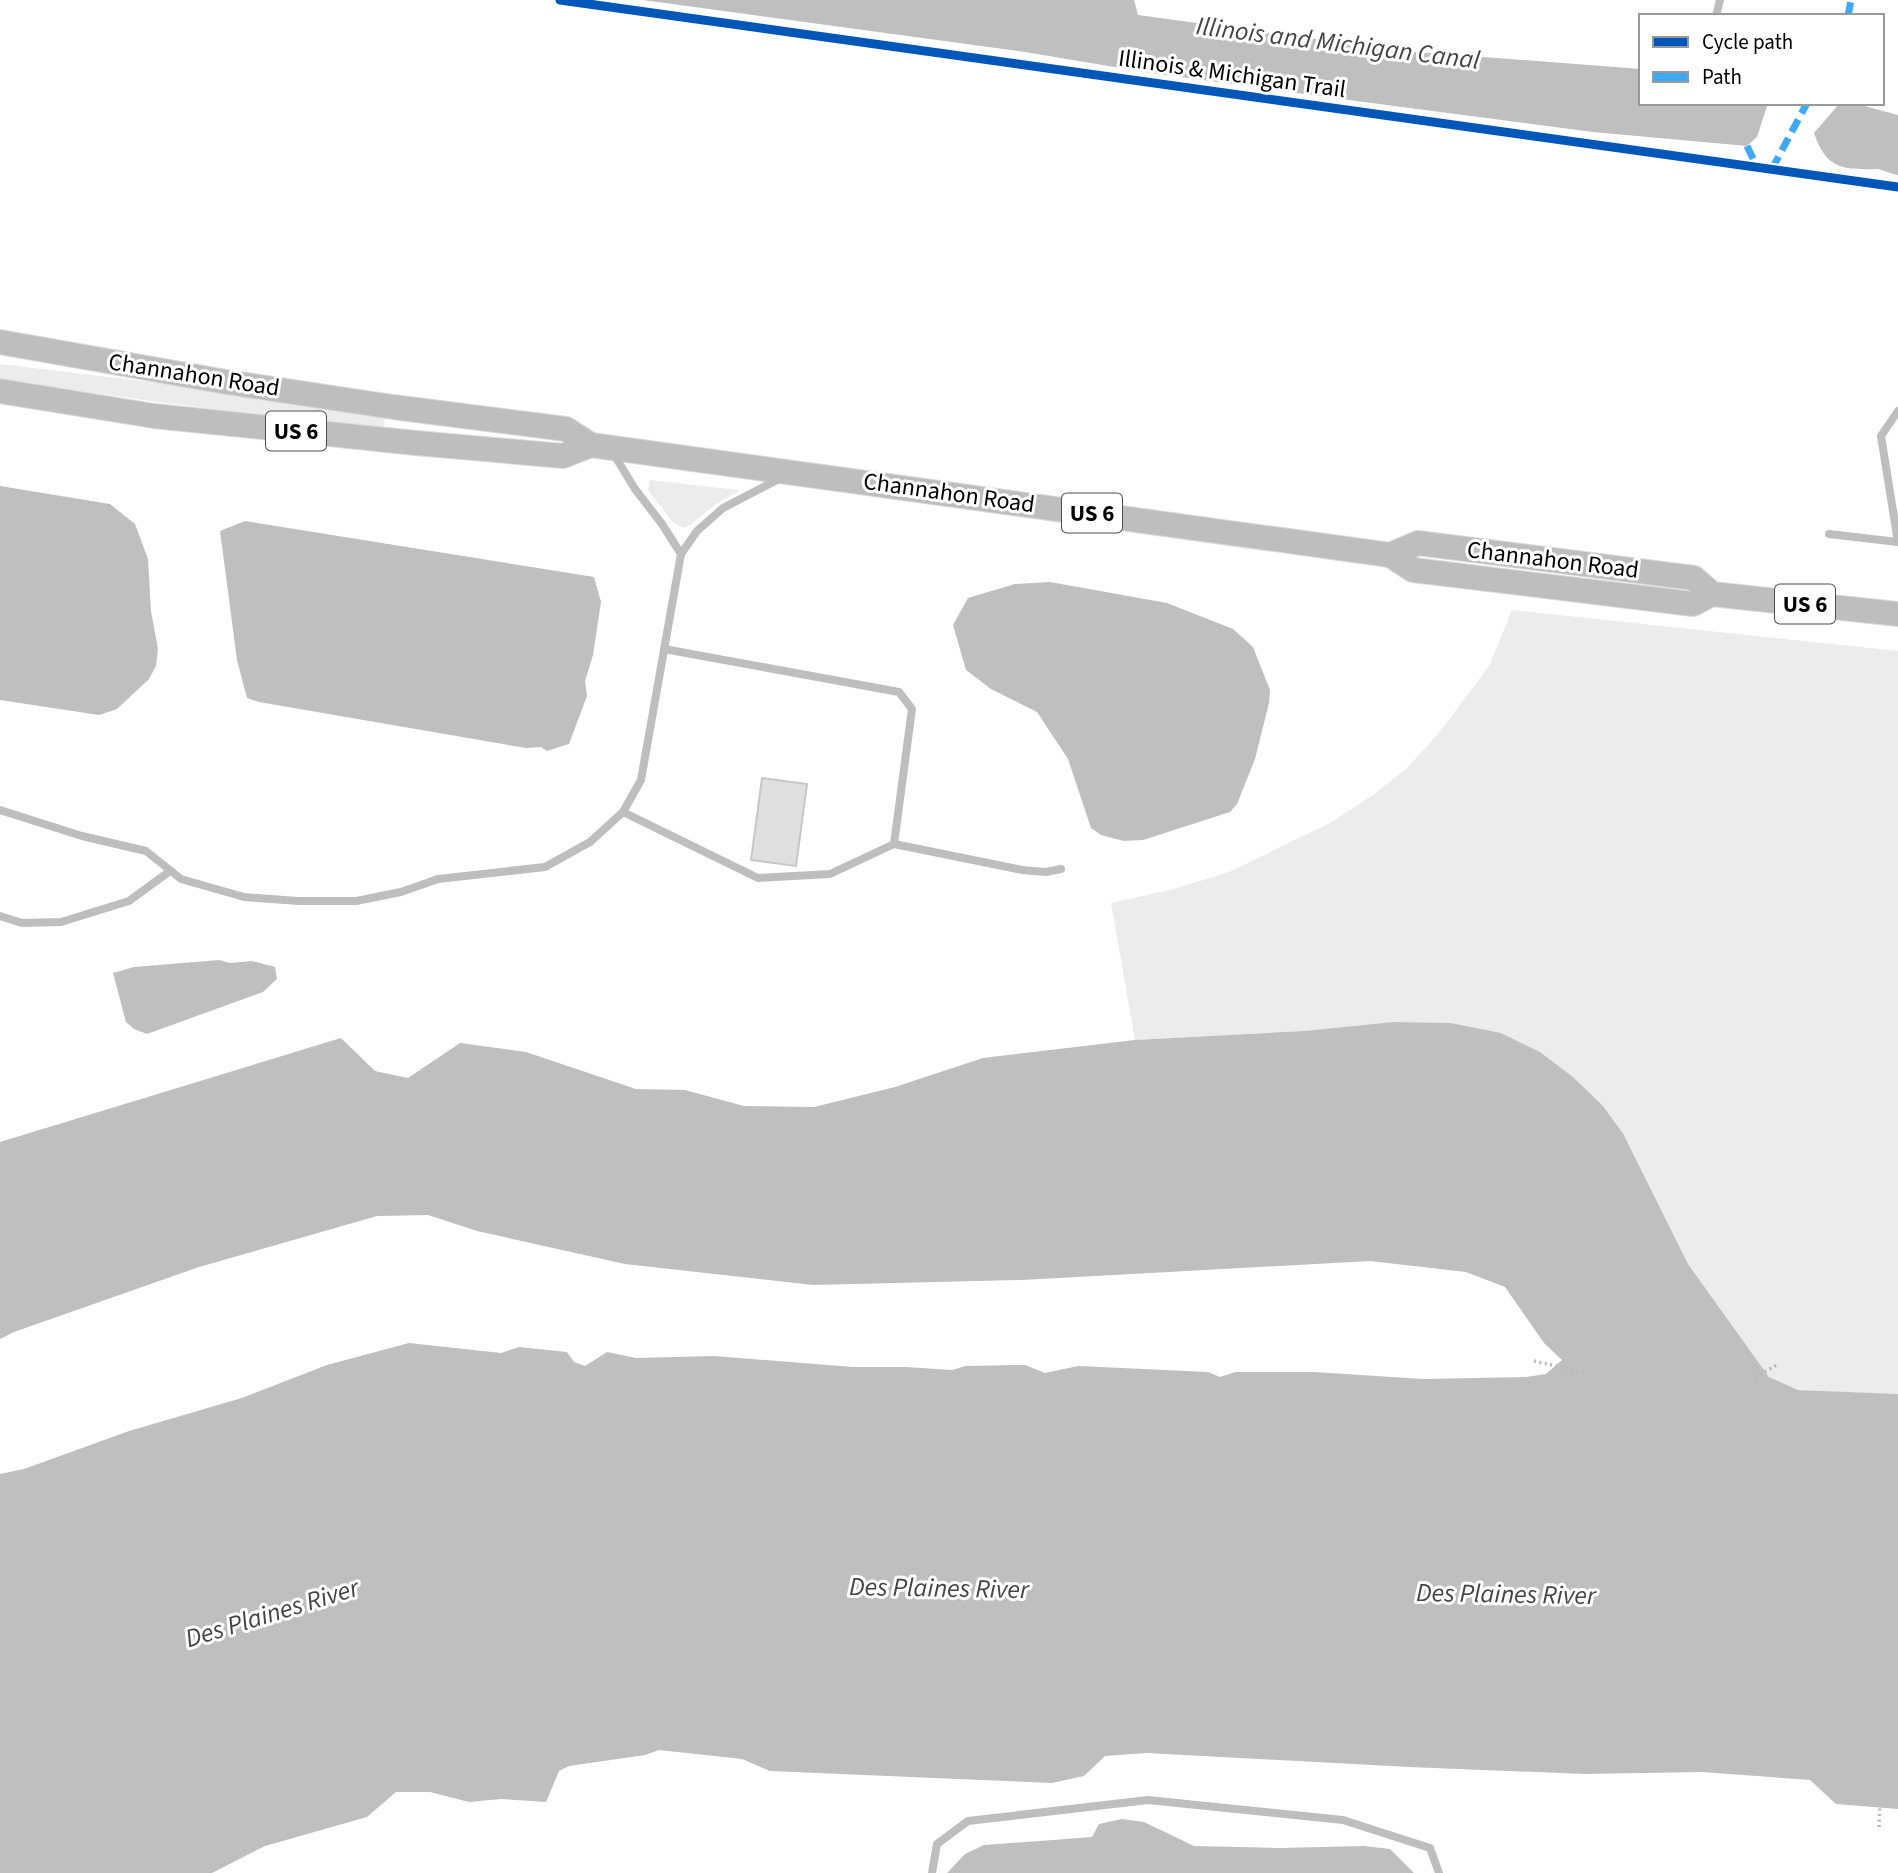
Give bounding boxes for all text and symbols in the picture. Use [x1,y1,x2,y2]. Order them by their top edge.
water label: Illinois and Michigan Canal [1194,7,1482,79]
legend [1639,14,1884,105]
text: Cycle path [1702,27,1793,57]
street label: Illinois & Michigan Trail [1116,41,1348,107]
text: Path [1702,62,1742,92]
street label: Channahon Road [106,344,282,406]
road number: US 6 [266,412,326,450]
street label: Channahon Road [861,464,1037,522]
road number: US 6 [1062,494,1122,533]
street label: Channahon Road [1465,532,1641,588]
road number: US 6 [1775,584,1835,624]
water label: Des Plaines River [849,1568,1030,1608]
water label: Des Plaines River [181,1569,364,1657]
water label: Des Plaines River [1416,1574,1597,1614]

